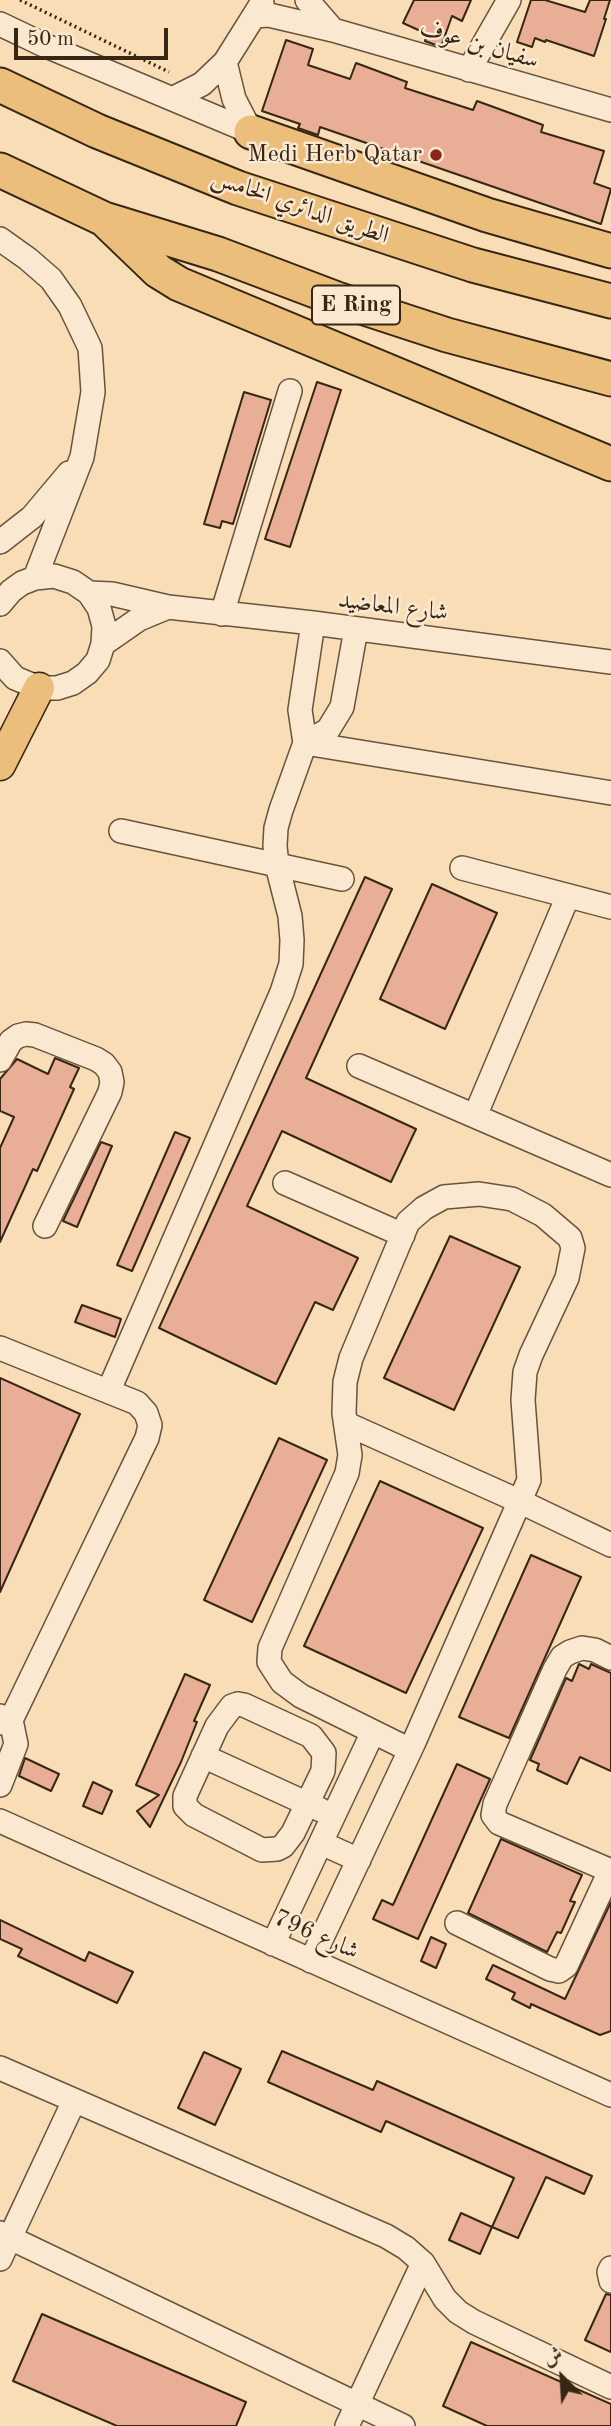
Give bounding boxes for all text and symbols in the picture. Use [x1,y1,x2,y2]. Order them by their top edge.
scale bar [18,14,172,58]
street label: سفيان بن عوف [416,14,542,76]
text: 50 m [27,29,74,50]
place label: Medi Herb Qatar [248,141,422,169]
marker: Medi Herb Qatar [428,147,444,163]
street label: الطريق الدائري الخامس [208,163,392,251]
road number: E Ring [312,286,400,324]
street label: شارع المعاضيد [337,586,449,628]
street label: شارع 796 [269,1904,363,1966]
north arrow [527,2342,597,2412]
text: ش [541,2345,566,2370]

